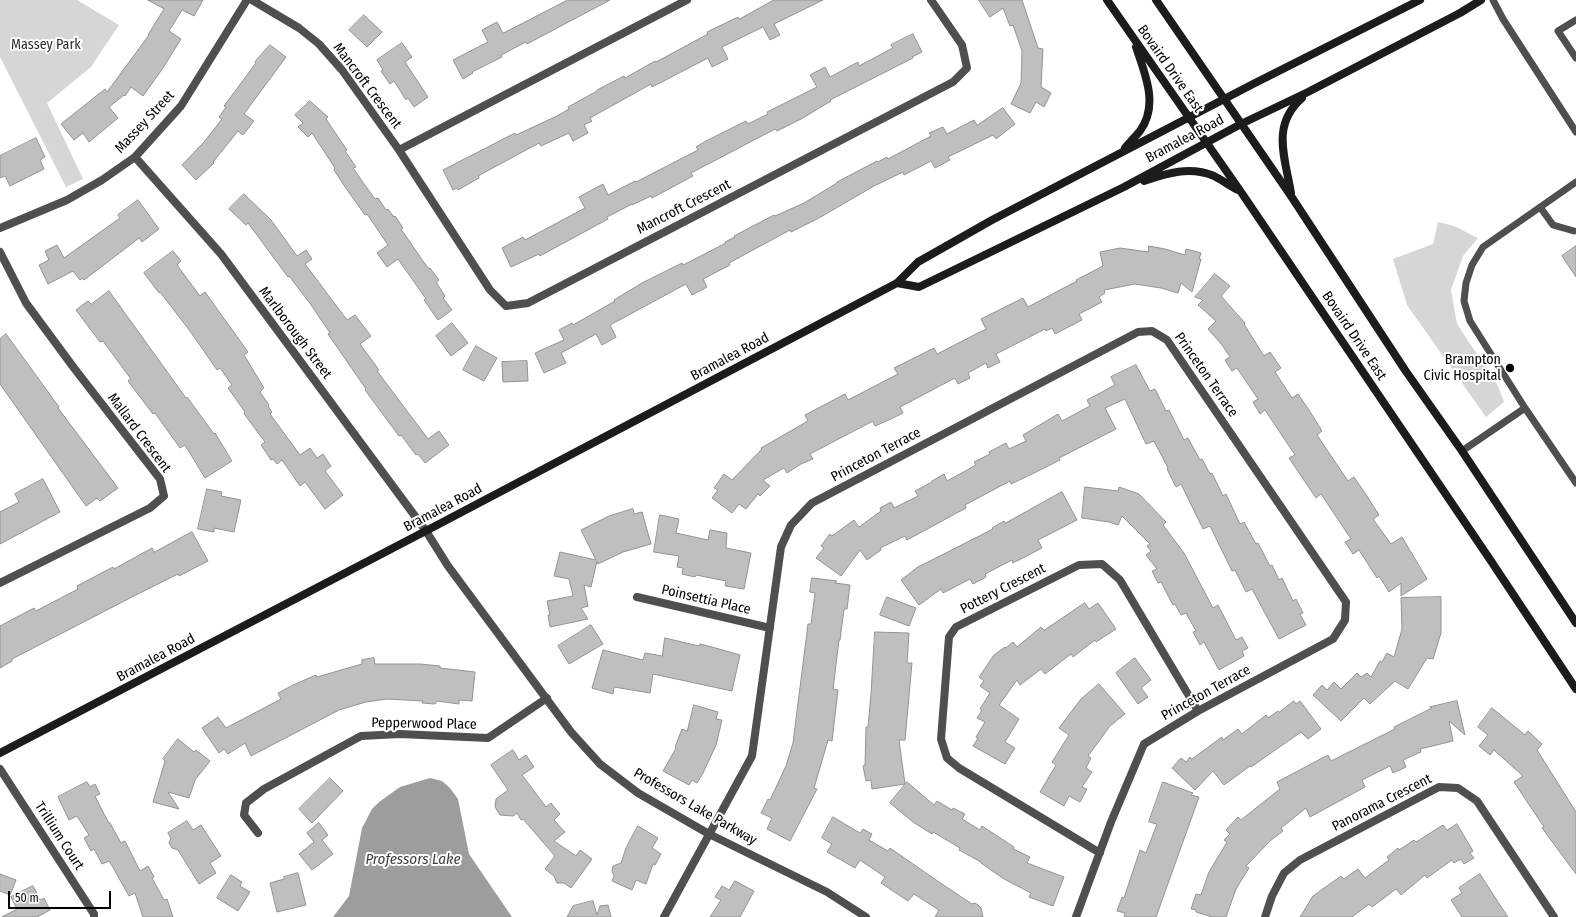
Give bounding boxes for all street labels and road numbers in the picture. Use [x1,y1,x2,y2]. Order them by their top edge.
street label: Bovaird Drive East [1133,22,1207,116]
street label: Mancroft Crescent [329,40,405,132]
street label: Massey Street [112,87,178,157]
street label: Bramalea Road [1143,111,1227,167]
street label: Mancroft Crescent [634,176,734,238]
street label: Marlborough Street [255,284,335,382]
street label: Bovaird Drive East [1318,288,1390,384]
street label: Bramalea Road [688,329,772,385]
street label: Princeton Terrace [1171,329,1241,421]
street label: Mallard Crescent [104,390,174,476]
street label: Princeton Terrace [828,424,924,486]
street label: Bramalea Road [401,480,485,536]
street label: Pottery Crescent [958,560,1048,618]
street label: Poinsettia Place [660,582,752,618]
street label: Bramalea Road [114,630,198,686]
street label: Princeton Terrace [1158,662,1254,724]
street label: Pepperwood Place [371,715,477,733]
street label: Professors Lake Parkway [630,765,760,849]
street label: Panorama Crescent [1329,771,1435,835]
street label: Trillium Court [31,799,87,873]

